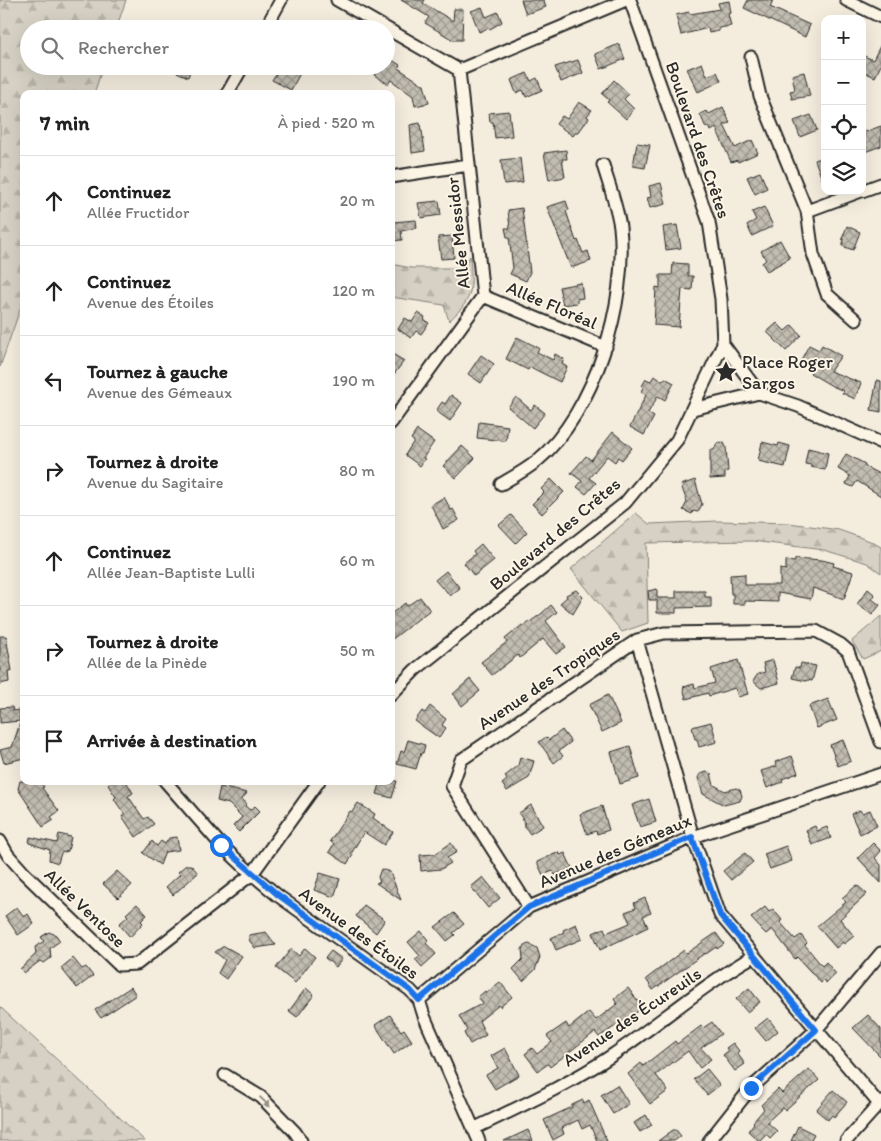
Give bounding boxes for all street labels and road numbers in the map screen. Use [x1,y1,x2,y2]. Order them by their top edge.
street label: Boulevard des Crêtes [661,59,735,221]
street label: Allée Messidor [441,175,475,290]
street label: Allée Floréal [503,276,601,334]
street label: Boulevard des Crêtes [485,473,625,595]
street label: Avenue des Tropiques [474,623,624,735]
street label: Avenue des Gémeaux [536,809,694,893]
street label: Allée Ventose [40,864,130,952]
street label: Avenue des Étoiles [295,882,423,984]
street label: Avenue des Écureuils [559,963,705,1071]

